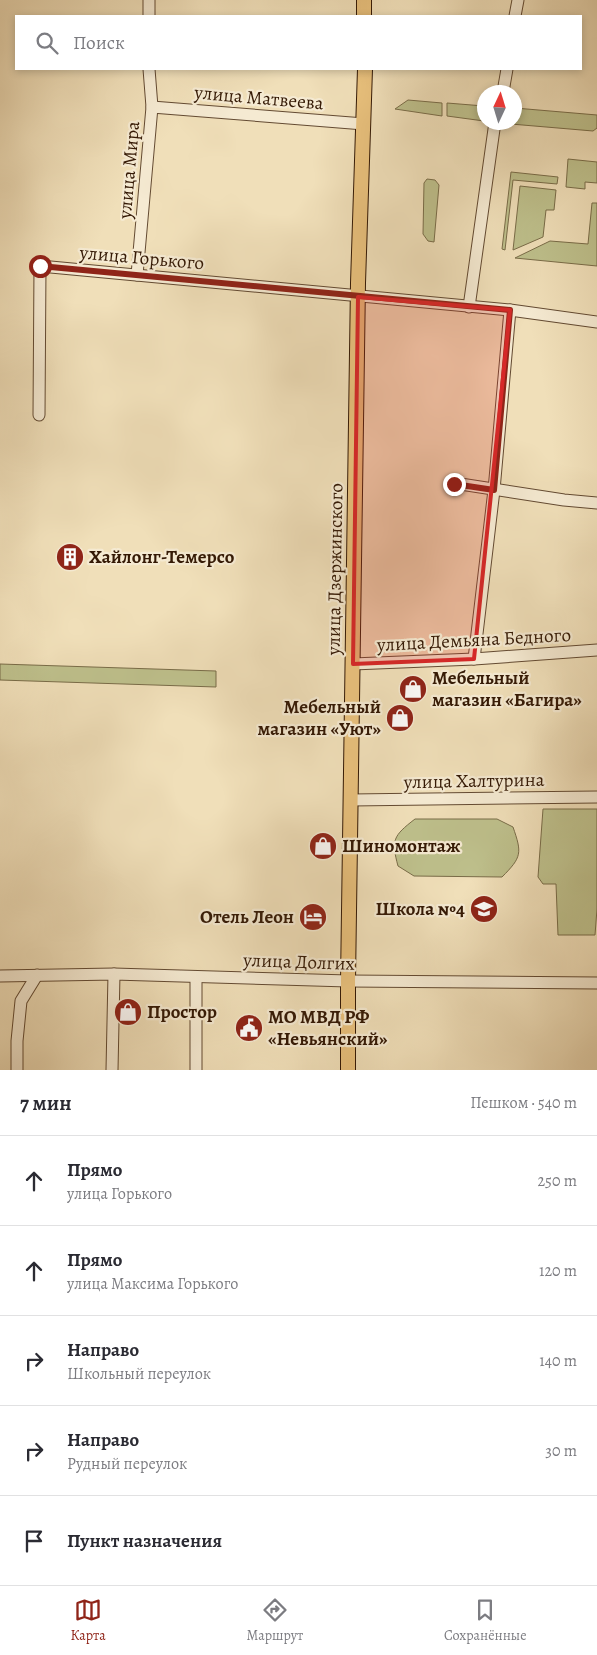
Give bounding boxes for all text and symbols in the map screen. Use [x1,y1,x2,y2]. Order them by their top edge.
search box [15,15,582,70]
icon: search [33,29,61,57]
text: Поиск [73,30,125,56]
street label: улица Матвеева [192,79,325,117]
north arrow [477,85,522,130]
street label: улица Мира [112,120,146,221]
street label: улица Горького [78,240,205,276]
route start [29,255,52,278]
route end [443,473,466,496]
street label: улица Дзержинского [320,483,350,656]
building icon: Хайлонг-Темерсо [55,542,85,572]
place label: Хайлонг-Темерсо [89,544,235,570]
street label: улица Демьяна Бедного [375,622,572,658]
place label: Мебельный магазин «Багира» [432,665,582,713]
shop icon: Мебельный магазин «Багира» [398,674,428,704]
place label: Мебельный магазин «Уют» [257,694,381,742]
shop icon: Мебельный магазин «Уют» [385,703,415,733]
street label: улица Халтурина [402,767,545,795]
shop icon: Шиномонтаж [308,831,338,861]
place label: Шиномонтаж [342,833,461,859]
school or university icon: Школа №4 [469,894,499,924]
place label: Школа №4 [376,896,465,922]
hotel icon: Отель Леон [298,902,328,932]
place label: Отель Леон [200,904,294,930]
street label: улица Долгих [242,947,356,977]
shop icon: Простор [113,997,143,1027]
place label: Простор [147,999,217,1025]
place label: МО МВД РФ «Невьянский» [268,1004,388,1052]
public building icon: МО МВД РФ «Невьянский» [234,1013,264,1043]
text: 7 мин [20,1089,72,1117]
text: Пешком · 540 m [470,1092,577,1114]
text: Прямо [67,1157,122,1183]
icon: ahead [20,1167,48,1195]
text: 250 m [538,1170,577,1192]
text: улица Горького [67,1183,172,1205]
text: Прямо [67,1247,122,1273]
icon: ahead [20,1257,48,1285]
text: 120 m [539,1260,577,1282]
text: улица Максима Горького [67,1273,238,1295]
text: Направо [67,1337,139,1363]
icon: right [20,1347,48,1375]
text: 140 m [539,1350,577,1372]
text: Школьный переулок [67,1363,211,1385]
text: Направо [67,1427,139,1453]
icon: right [20,1437,48,1465]
text: 30 m [545,1440,577,1462]
text: Рудный переулок [67,1453,187,1475]
icon: arrive [20,1527,48,1555]
text: Пункт назначения [67,1528,222,1554]
tab: Карта [70,1596,106,1645]
tab: Маршрут [247,1596,303,1645]
tab: Сохранённые [444,1596,527,1645]

